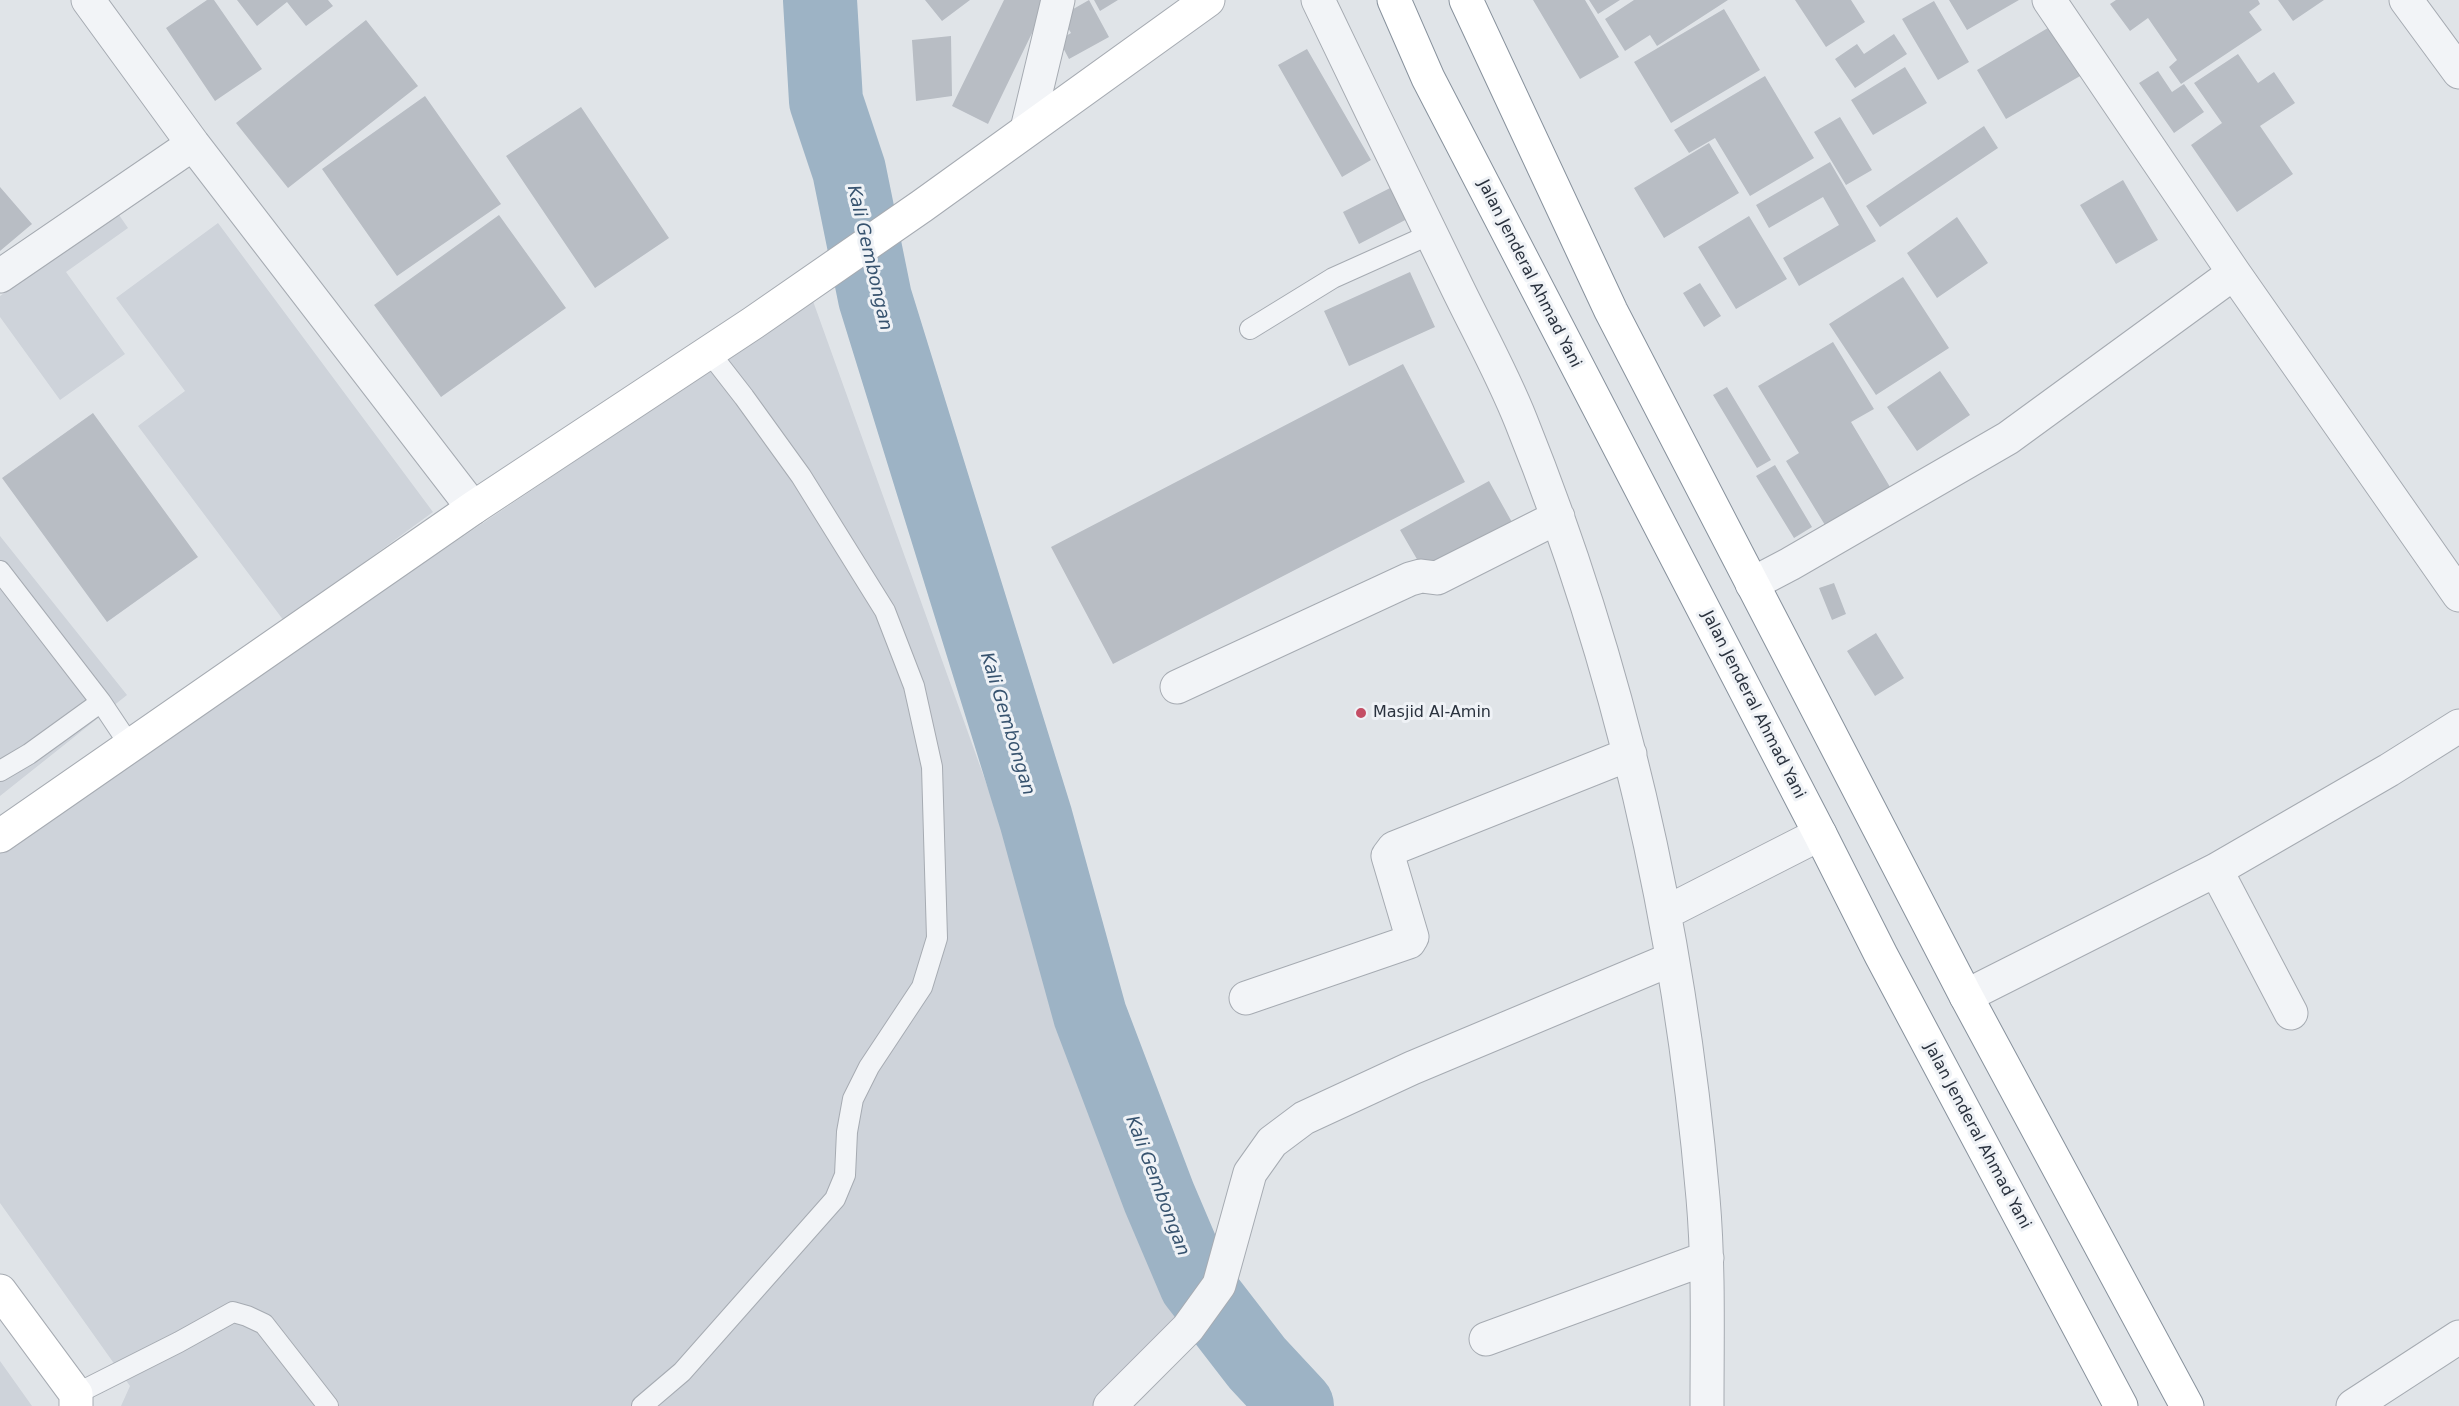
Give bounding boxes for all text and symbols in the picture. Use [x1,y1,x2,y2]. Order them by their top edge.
street label: Jalan Jenderal Ahmad Yani [1473,177,1585,371]
water label: Kali Gembongan [842,183,896,333]
street label: Jalan Jenderal Ahmad Yani [1697,608,1809,802]
water label: Kali Gembongan [975,650,1039,798]
place label: Masjid Al-Amin [1373,703,1491,723]
marker: Masjid Al-Amin [1354,706,1368,720]
street label: Jalan Jenderal Ahmad Yani [1920,1040,2034,1232]
water label: Kali Gembongan [1120,1113,1194,1259]

